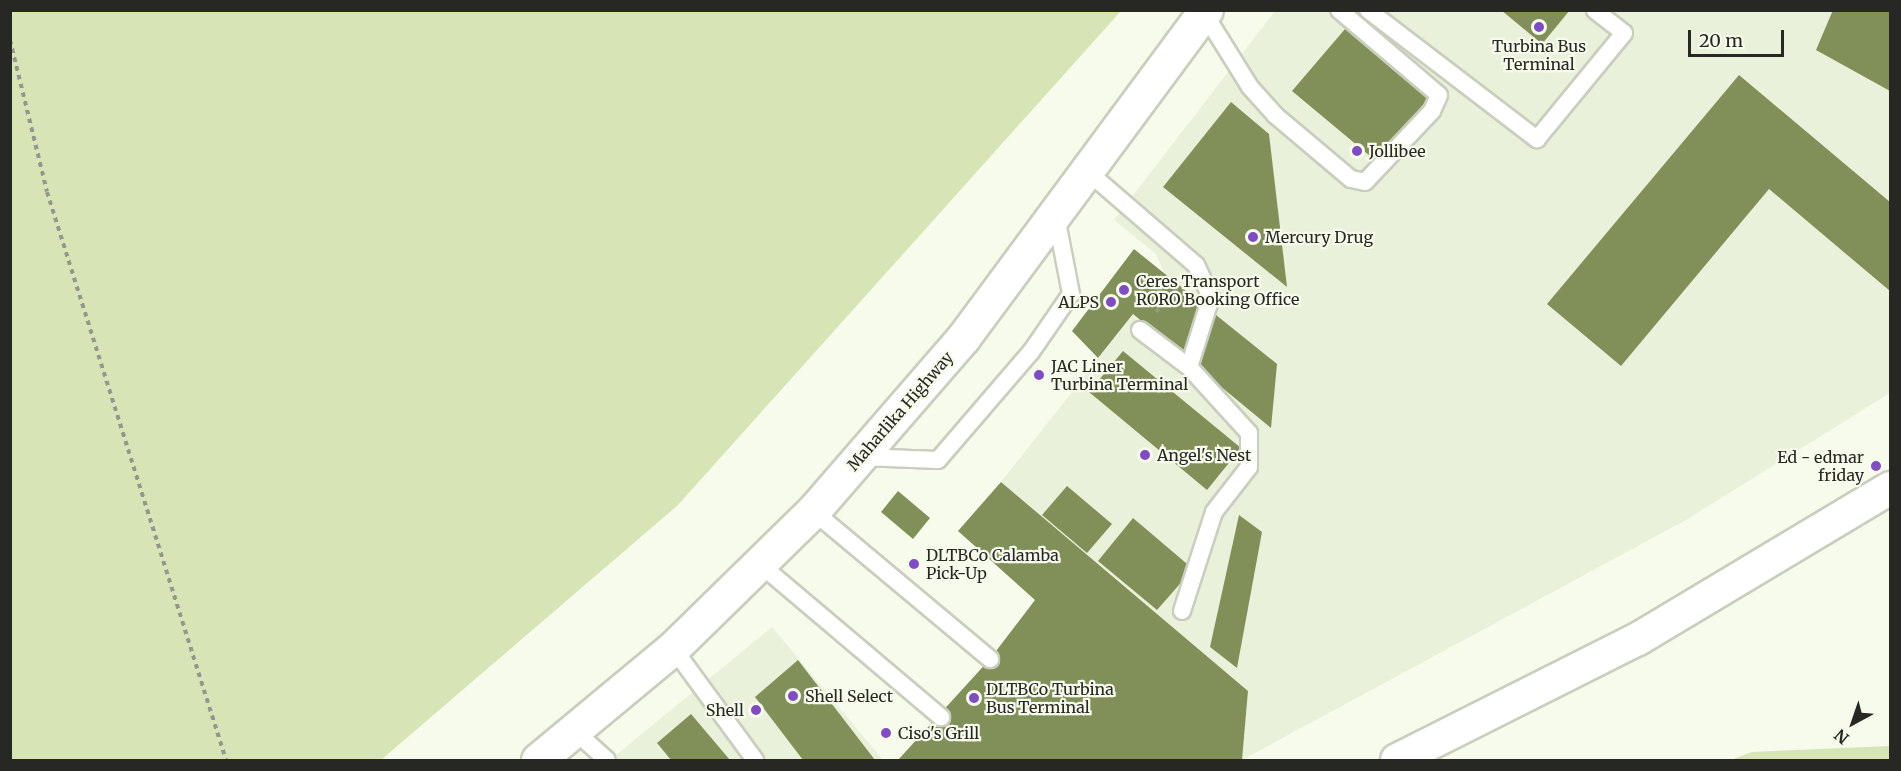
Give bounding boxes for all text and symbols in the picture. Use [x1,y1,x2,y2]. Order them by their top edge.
scale bar [1691,18,1787,56]
marker: Turbina Bus Terminal [1532,20,1546,34]
text: 20 m [1699,29,1743,52]
place label: Turbina Bus Terminal [1492,36,1586,74]
place label: Jollibee [1369,141,1426,161]
marker: Jollibee [1350,144,1364,158]
place label: Mercury Drug [1265,227,1373,247]
marker: Mercury Drug [1246,230,1260,244]
place label: Ceres Transport RORO Booking Office [1136,271,1299,309]
marker: Ceres Transport RORO Booking Office [1117,283,1131,297]
place label: ALPS [1058,292,1099,312]
marker: ALPS [1104,295,1118,309]
street label: Maharlika Highway [843,348,957,474]
place label: JAC Liner Turbina Terminal [1051,356,1188,394]
marker: JAC Liner Turbina Terminal [1032,368,1046,382]
place label: Angel's Nest [1157,445,1251,465]
place label: Ed - edmar friday [1777,447,1864,485]
marker: Angel's Nest [1138,448,1152,462]
marker: Ed - edmar friday [1869,459,1883,473]
place label: DLTBCo Calamba Pick-Up [926,545,1059,583]
marker: DLTBCo Calamba Pick-Up [907,557,921,571]
place label: DLTBCo Turbina Bus Terminal [986,679,1114,717]
place label: Shell Select [805,686,893,706]
marker: Shell Select [786,689,800,703]
marker: DLTBCo Turbina Bus Terminal [967,691,981,705]
north arrow [1823,693,1883,753]
place label: Shell [706,700,744,720]
marker: Shell [749,703,763,717]
place label: Ciso's Grill [898,723,979,743]
text: N [1830,725,1853,749]
marker: Ciso's Grill [879,726,893,740]

